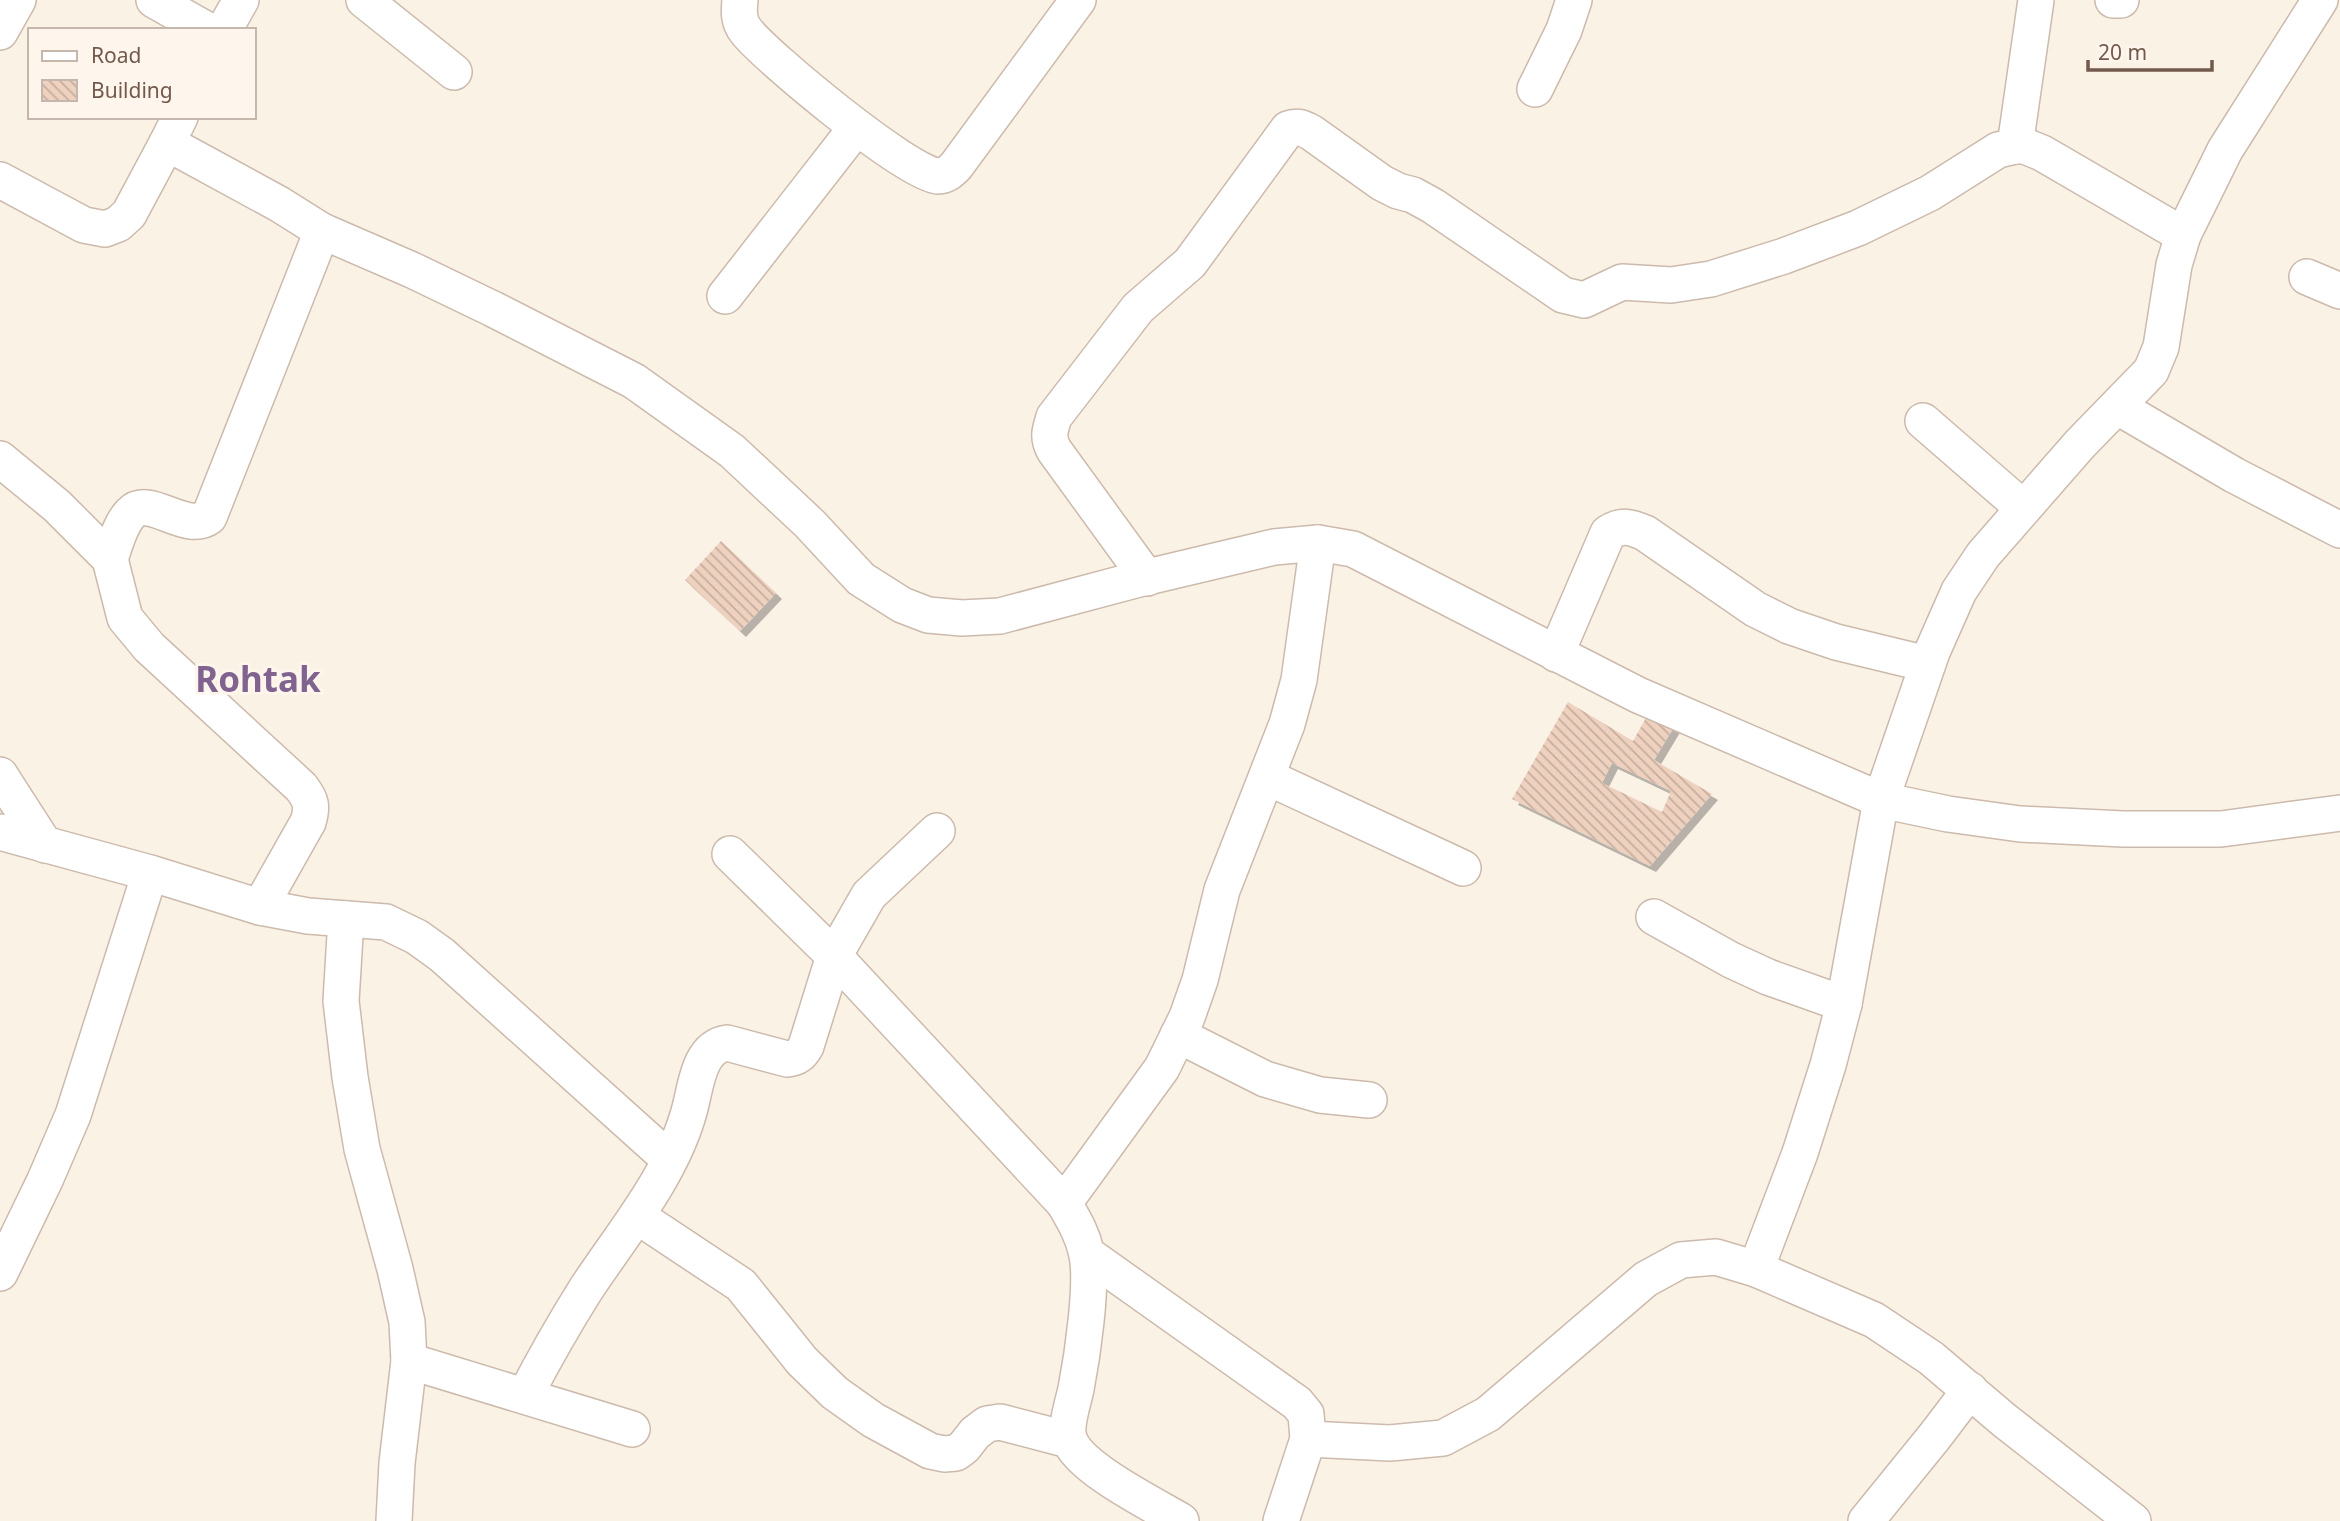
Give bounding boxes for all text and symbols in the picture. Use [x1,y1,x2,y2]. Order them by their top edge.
legend [28,28,256,119]
scale bar [2088,28,2212,72]
text: 20 m [2098,38,2147,66]
text: Road [91,41,141,69]
text: Building [91,76,173,104]
district label: Rohtak [195,655,321,702]

